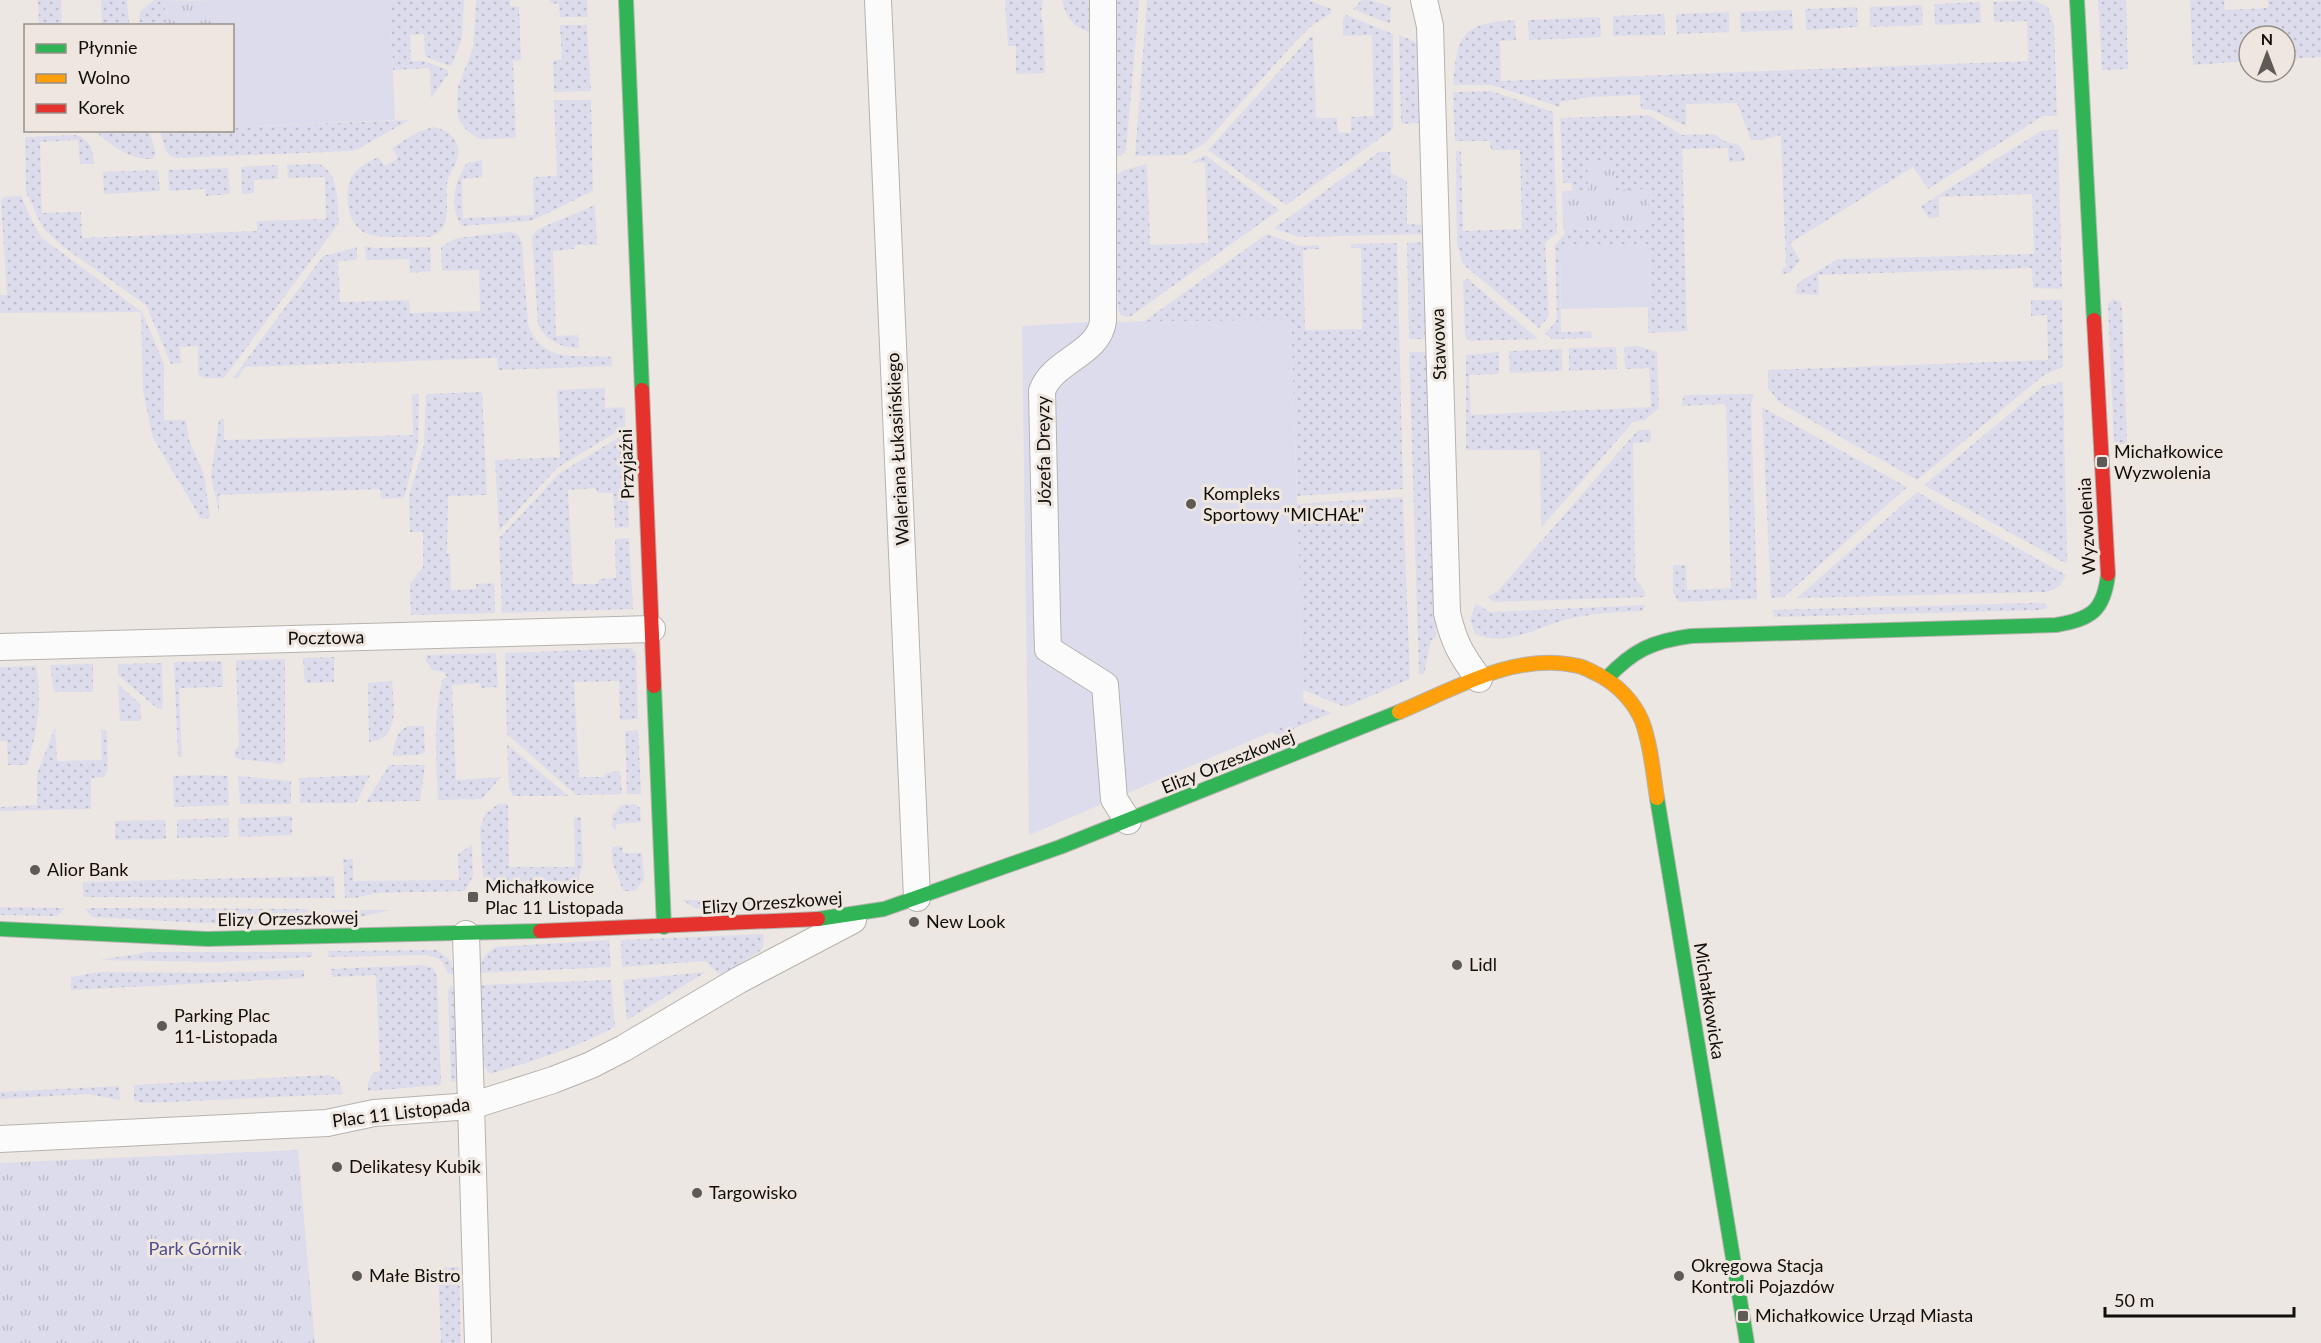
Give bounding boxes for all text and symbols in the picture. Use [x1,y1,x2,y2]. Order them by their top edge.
legend [24,24,234,132]
north arrow [2237,24,2297,84]
text: N [2261,29,2273,48]
text: Płynnie [78,36,138,58]
text: Wolno [78,66,130,88]
text: Korek [78,96,125,118]
street label: Stawowa [1426,308,1450,380]
street label: Waleriana Łukasińskiego [881,352,913,546]
street label: Józefa Dreyzy [1031,395,1055,506]
street label: Przyjaźni [614,428,638,500]
place label: Michałkowice Wyzwolenia [2114,440,2223,483]
marker: Michałkowice Wyzwolenia [2095,455,2109,469]
street label: Wyzwolenia [2072,477,2100,575]
place label: Kompleks Sportowy "MICHAŁ" [1203,482,1364,525]
marker: Kompleks Sportowy "MICHAŁ" [1184,497,1198,511]
street label: Pocztowa [287,625,365,649]
street label: Elizy Orzeszkowej [1158,724,1297,798]
place label: Alior Bank [47,858,129,880]
marker: Alior Bank [28,863,42,877]
place label: Michałkowice Plac 11 Listopada [485,875,624,918]
street label: Elizy Orzeszkowej [701,886,843,918]
marker: Michałkowice Plac 11 Listopada [466,890,480,904]
street label: Elizy Orzeszkowej [217,906,359,930]
place label: New Look [926,910,1006,932]
marker: New Look [907,915,921,929]
street label: Michałkowicka [1690,941,1730,1061]
place label: Lidl [1469,953,1497,975]
marker: Lidl [1450,958,1464,972]
place label: Parking Plac 11-Listopada [174,1004,278,1047]
marker: Parking Plac 11-Listopada [155,1019,169,1033]
street label: Plac 11 Listopada [331,1093,471,1131]
place label: Delikatesy Kubik [349,1155,481,1177]
marker: Delikatesy Kubik [330,1160,344,1174]
place label: Targowisko [709,1181,797,1203]
marker: Targowisko [690,1186,704,1200]
park label: Park Górnik [148,1237,242,1259]
place label: Okręgowa Stacja Kontroli Pojazdów [1691,1254,1834,1297]
place label: Małe Bistro [369,1264,460,1286]
marker: Małe Bistro [350,1269,364,1283]
marker: Okręgowa Stacja Kontroli Pojazdów [1672,1269,1686,1283]
scale bar [2105,1280,2294,1318]
text: 50 m [2114,1289,2154,1311]
place label: Michałkowice Urząd Miasta [1755,1304,1973,1326]
marker: Michałkowice Urząd Miasta [1736,1309,1750,1323]

